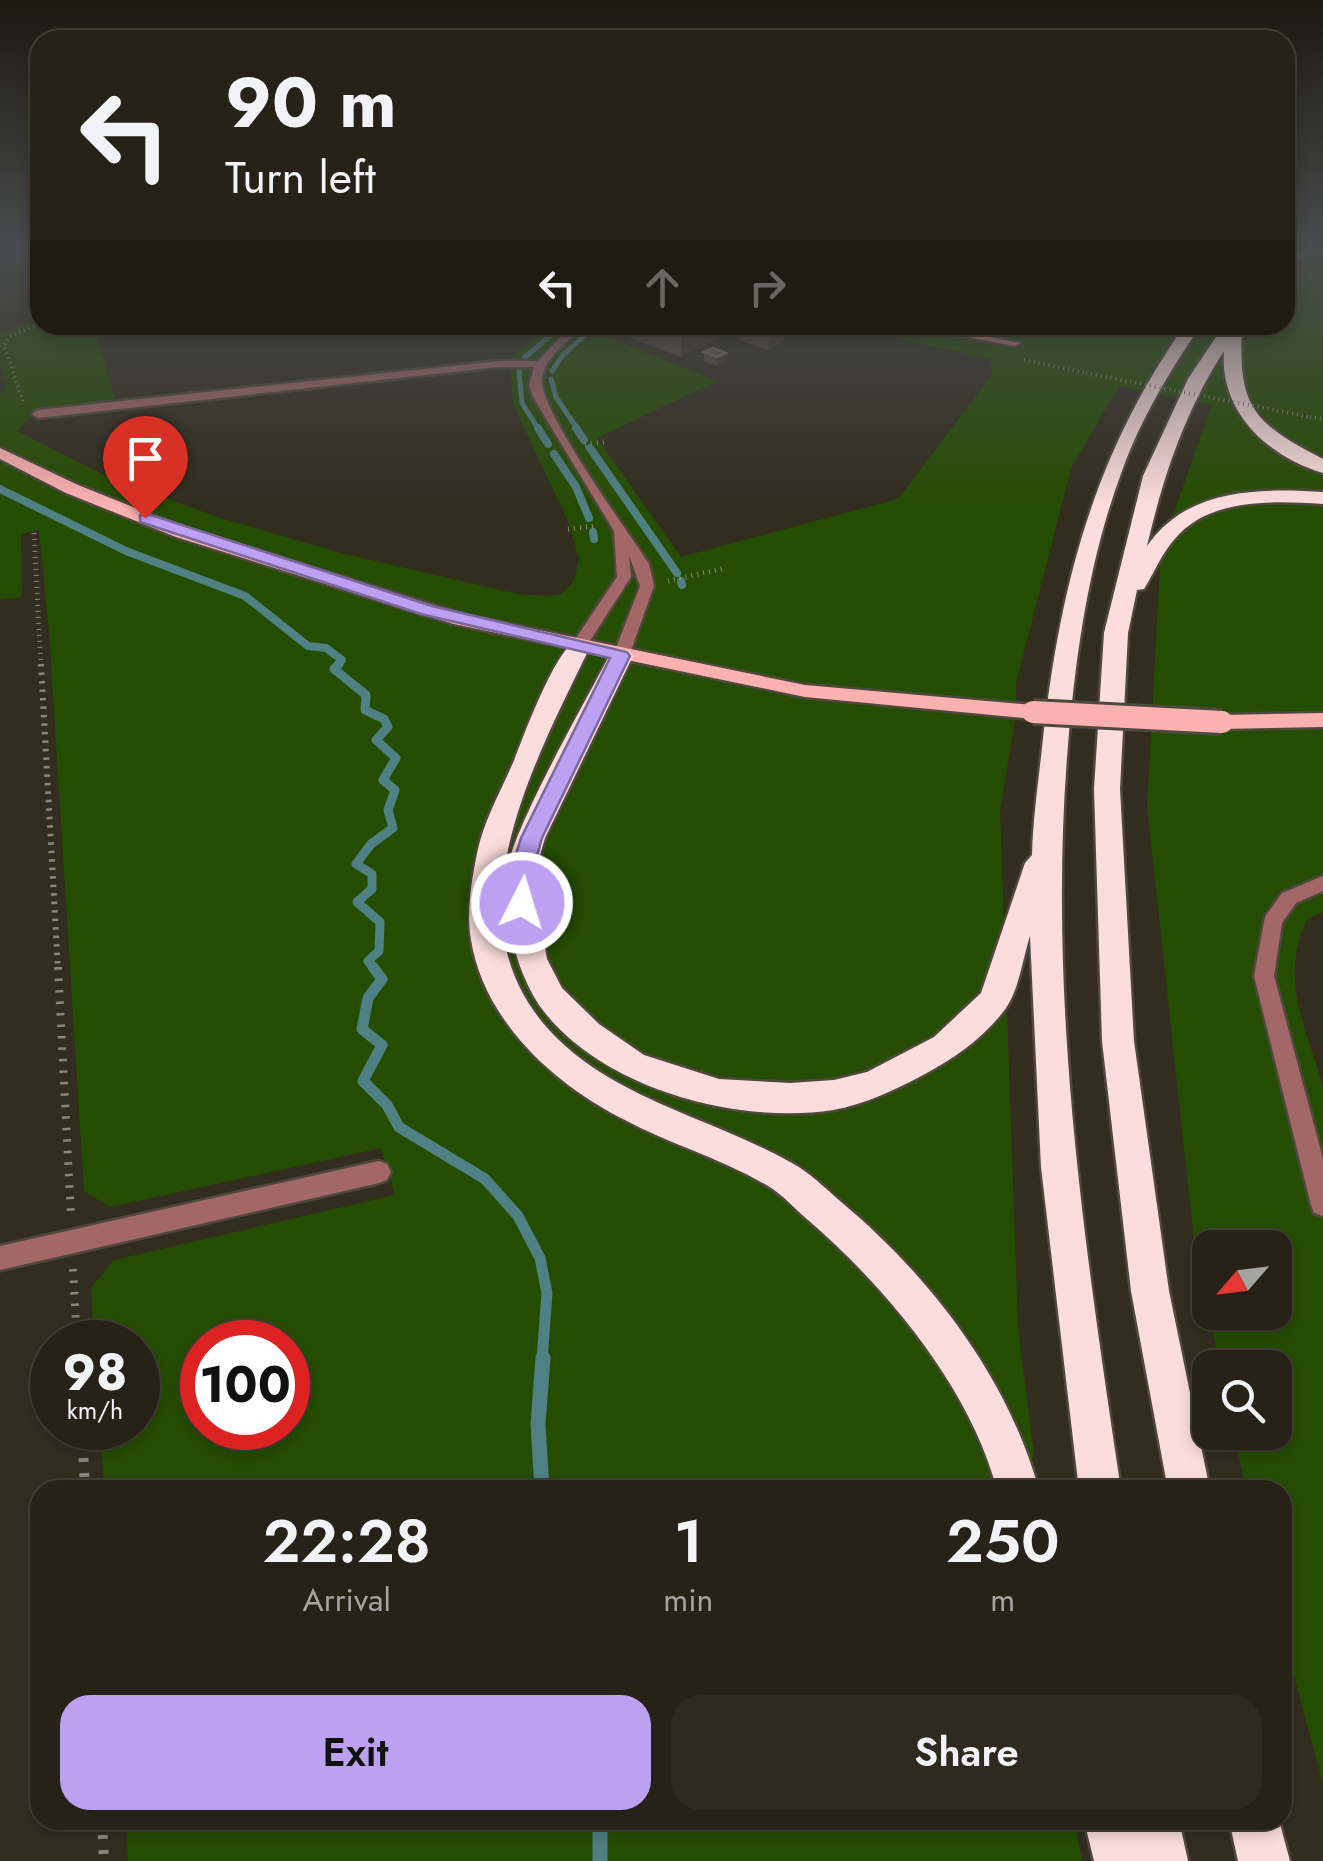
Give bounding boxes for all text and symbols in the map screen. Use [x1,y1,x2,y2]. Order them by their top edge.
text: 90 m [225,52,397,153]
icon: left [60,70,190,200]
text: Turn left [225,145,376,210]
icon: left [530,260,585,315]
icon: ahead [635,260,690,315]
icon: right [740,260,795,315]
pin [103,416,188,519]
icon: arrive [118,431,173,486]
position arrow [470,851,574,955]
north arrow [1192,1230,1292,1330]
map controls [1192,1230,1292,1450]
speed limit sign: 100 [180,1320,310,1450]
text: 98 [63,1336,127,1409]
button: search [1192,1350,1292,1450]
text: km/h [67,1392,123,1428]
text: 22:28 [263,1498,431,1585]
text: 1 [674,1498,703,1585]
text: 250 [946,1498,1059,1585]
text: Arrival [303,1577,391,1623]
text: min [663,1577,713,1623]
text: m [990,1577,1015,1623]
button: Exit [60,1695,651,1810]
button: Share [671,1695,1262,1810]

